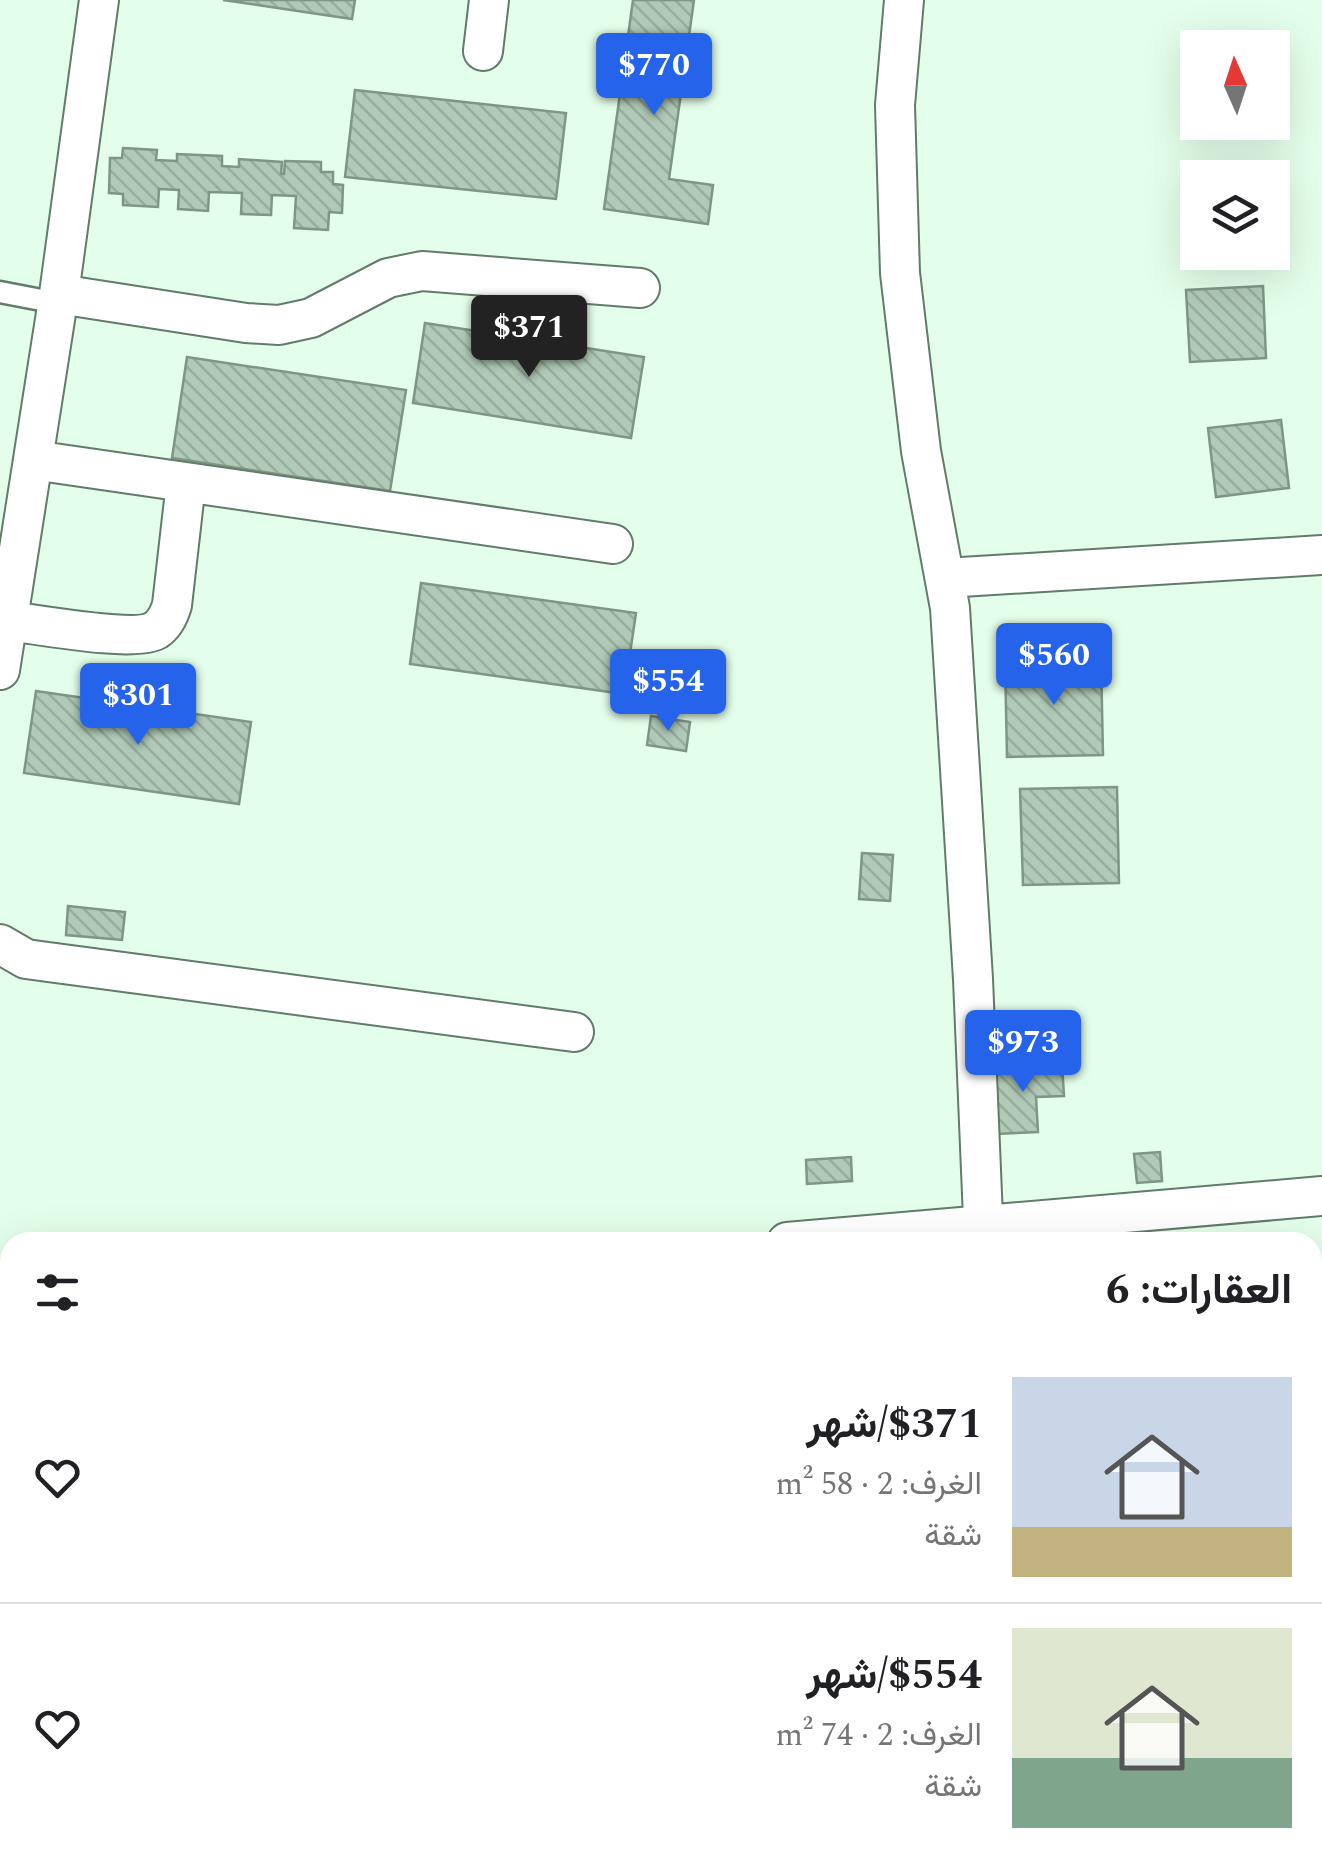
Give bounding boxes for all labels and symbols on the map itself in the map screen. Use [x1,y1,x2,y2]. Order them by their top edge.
north arrow [1180,30,1290,140]
pin: $770 [595,33,713,118]
pin: $371 [470,295,588,380]
pin: $560 [995,623,1113,708]
pin: $554 [609,649,727,734]
pin: $301 [79,663,197,748]
pin: $973 [964,1010,1082,1095]

